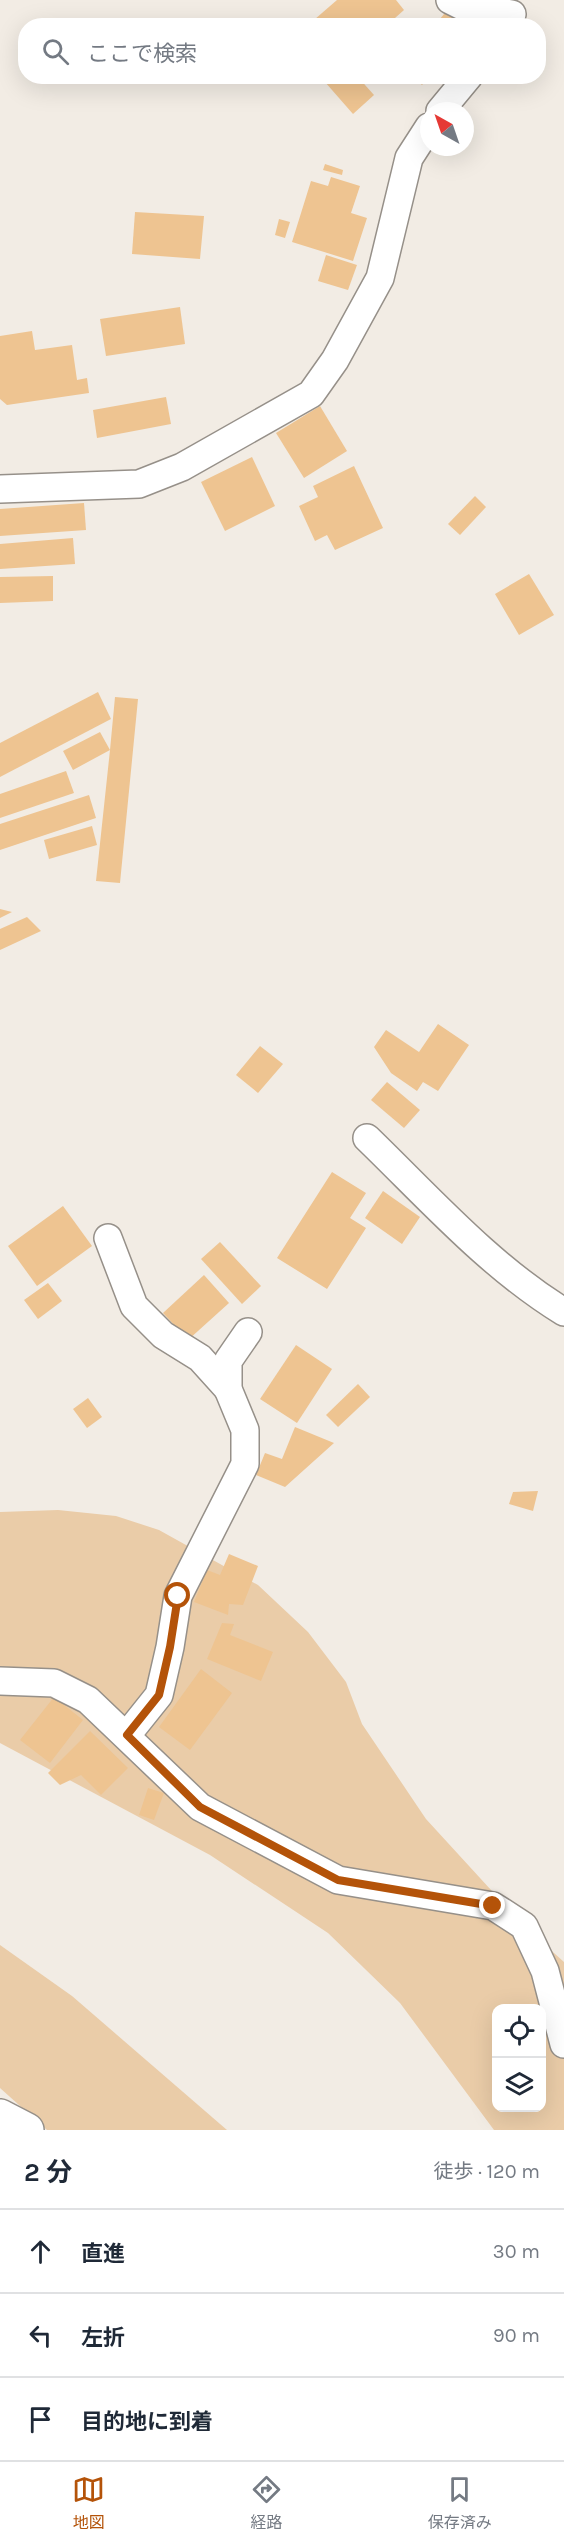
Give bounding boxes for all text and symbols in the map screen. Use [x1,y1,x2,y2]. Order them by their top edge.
search box [18,18,546,84]
icon: search [39,35,72,68]
text: ここで検索 [87,41,197,67]
north arrow [420,102,474,156]
route start [164,1582,190,1608]
route end [479,1892,505,1918]
map controls [492,2004,546,2112]
button: locate [492,2004,546,2058]
button: layers [492,2058,546,2112]
text: 2 分 [24,2157,72,2188]
text: 徒歩 · 120 m [433,2160,540,2183]
icon: ahead [24,2235,57,2268]
text: 30 m [493,2240,540,2263]
text: 直進 [81,2241,125,2267]
icon: left [24,2319,57,2352]
text: 90 m [493,2324,540,2347]
text: 左折 [81,2325,125,2351]
icon: arrive [24,2403,57,2436]
text: 目的地に到着 [81,2409,213,2435]
tab: 地図 [72,2473,105,2533]
tab: 経路 [250,2473,283,2533]
tab: 保存済み [428,2473,492,2533]

